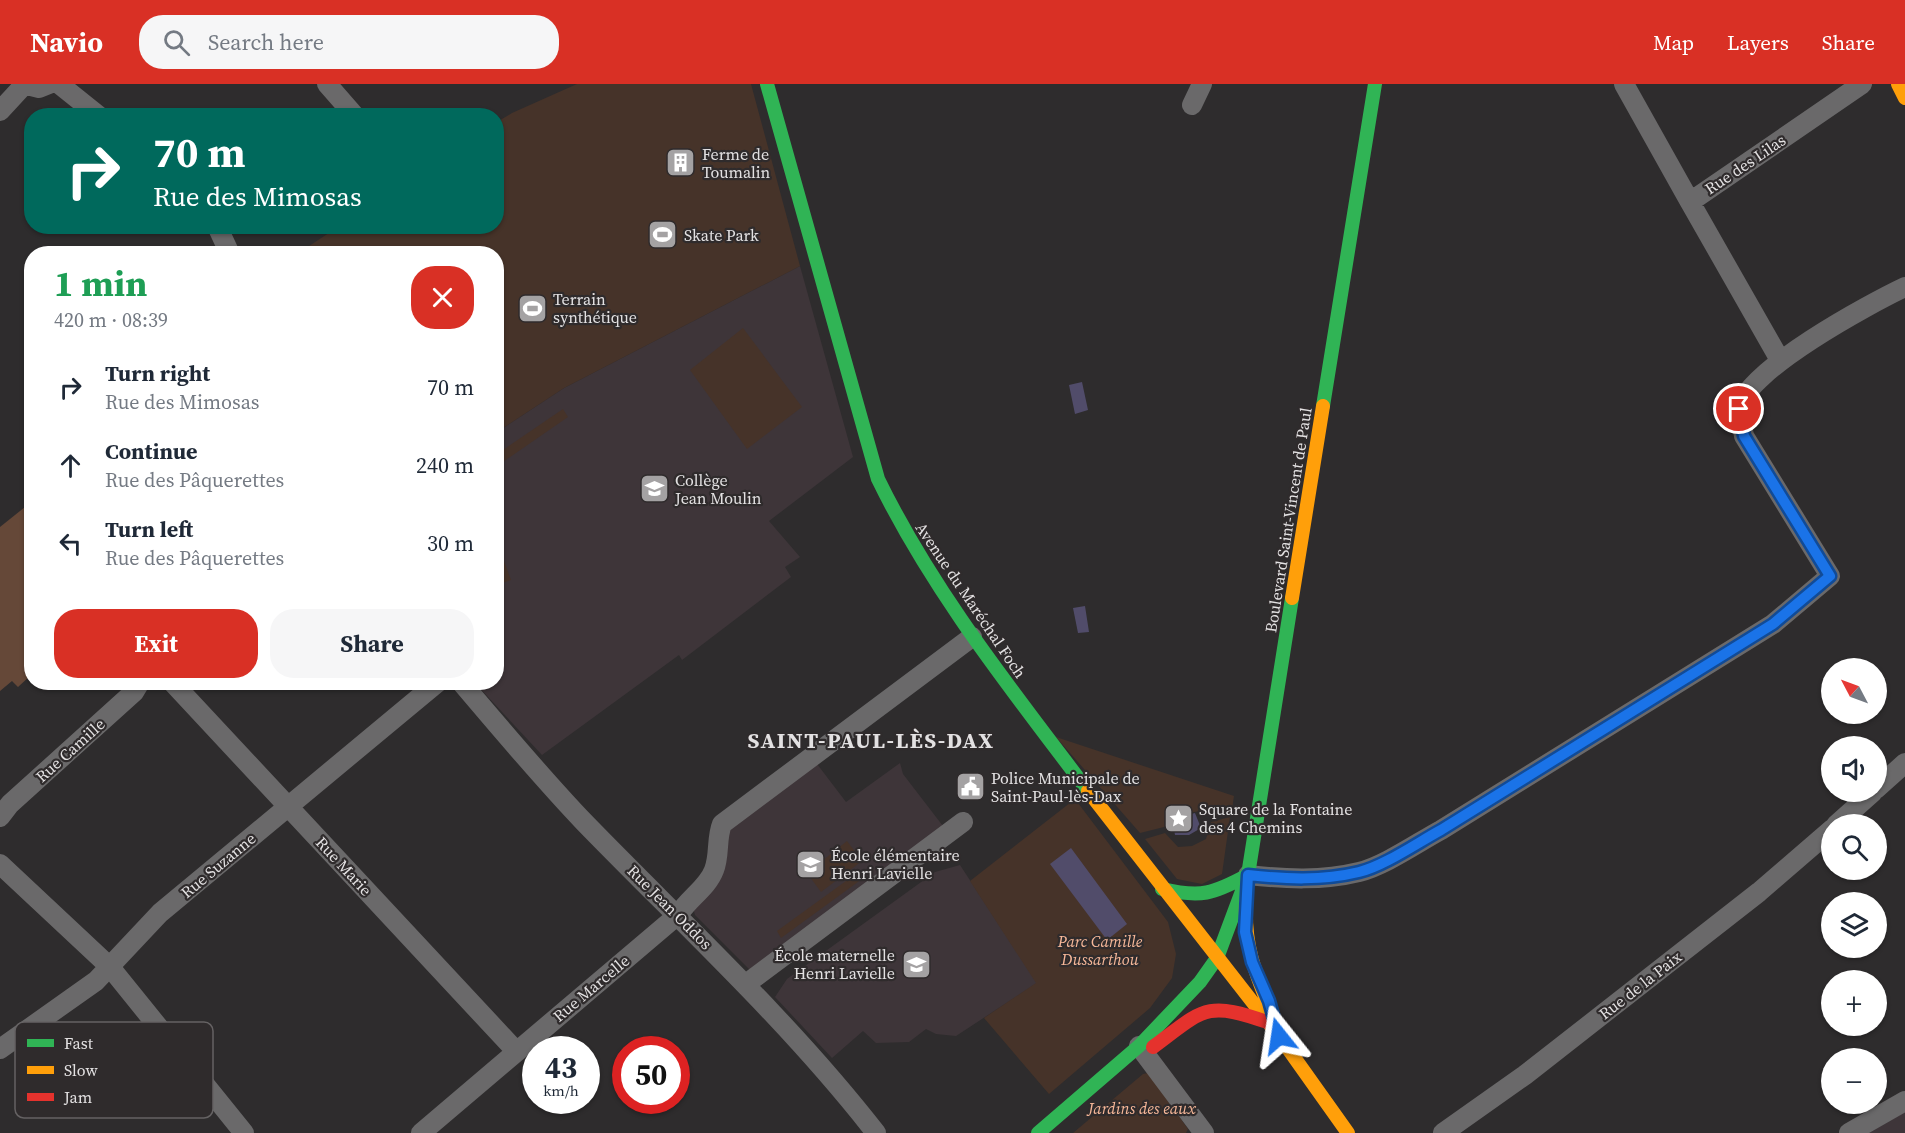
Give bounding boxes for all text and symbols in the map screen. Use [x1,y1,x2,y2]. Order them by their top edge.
search box [139,15,559,69]
text: Navio [30,23,103,61]
icon: search [160,26,193,59]
text: Search here [208,27,324,57]
text: Map [1653,28,1694,57]
text: Layers [1727,28,1789,57]
text: Share [1822,28,1875,57]
text: 70 m [153,123,246,181]
street label: Rue des Lilas [1700,129,1790,199]
icon: right [54,132,132,210]
place label: Ferme de Toumalin [702,143,771,183]
building icon: Ferme de Toumalin [665,147,697,179]
text: Rue des Mimosas [153,178,362,215]
sports icon: Skate Park [647,219,679,251]
place label: Skate Park [684,224,759,246]
text: 1 min [54,259,147,308]
button: close [411,266,474,329]
place label: Terrain synthétique [553,288,637,328]
sports icon: Terrain synthétique [516,292,548,324]
text: 420 m · 08:39 [54,306,168,334]
text: Turn right [105,358,210,388]
icon: right [54,371,87,404]
text: 70 m [427,372,474,402]
pin [1713,383,1764,434]
text: Rue des Mimosas [105,388,260,416]
icon: arrive [1722,392,1755,425]
street label: Boulevard Saint-Vincent de Paul [1259,406,1317,634]
text: Continue [105,436,198,466]
icon: ahead [54,449,87,482]
text: 240 m [416,450,474,480]
text: Rue des Pâquerettes [105,466,284,494]
place label: Collège Jean Moulin [674,469,762,509]
school or university icon: Collège Jean Moulin [638,473,670,505]
text: Turn left [105,514,193,544]
street label: Avenue du Maréchal Foch [911,518,1032,683]
icon: left [54,527,87,560]
text: 30 m [427,528,474,558]
text: Rue des Pâquerettes [105,544,284,572]
button: Exit [54,609,258,678]
button: Share [270,609,474,678]
north arrow [1821,658,1887,724]
map controls [1821,658,1887,1114]
street label: Rue Camille [31,713,109,787]
district label: SAINT-PAUL-LÈS-DAX [748,725,994,755]
button: sound [1821,736,1887,802]
place label: Police Municipale de Saint-Paul-lès-Dax [991,767,1140,807]
public building icon: Police Municipale de Saint-Paul-lès-Dax [954,771,986,803]
place label: Square de la Fontaine des 4 Chemins [1199,798,1352,838]
place icon: Square de la Fontaine des 4 Chemins [1162,802,1194,834]
button: search [1821,814,1887,880]
street label: Rue Suzanne [176,827,260,903]
street label: Rue Marie [311,832,377,900]
place label: École élémentaire Henri Lavielle [831,844,960,884]
school or university icon: École élémentaire Henri Lavielle [794,848,826,880]
street label: Rue Jean Oddos [623,860,717,954]
button: layers [1821,892,1887,958]
park label: Parc Camille Dussarthou [1057,930,1143,970]
place label: École maternelle Henri Lavielle [774,944,895,984]
street label: Rue de la Paix [1594,945,1686,1024]
school or university icon: École maternelle Henri Lavielle [900,948,932,980]
street label: Rue Marcelle [548,949,634,1027]
button: + [1821,970,1887,1036]
position arrow [1247,1004,1311,1068]
legend [15,1022,213,1118]
text: Fast [64,1032,94,1054]
speed limit sign: 50 [612,1036,690,1114]
text: 43 [545,1047,577,1088]
button: − [1821,1048,1887,1114]
text: Slow [64,1059,99,1081]
text: km/h [543,1080,579,1101]
text: Jam [63,1086,92,1108]
park label: Jardins des eaux [1086,1097,1196,1119]

